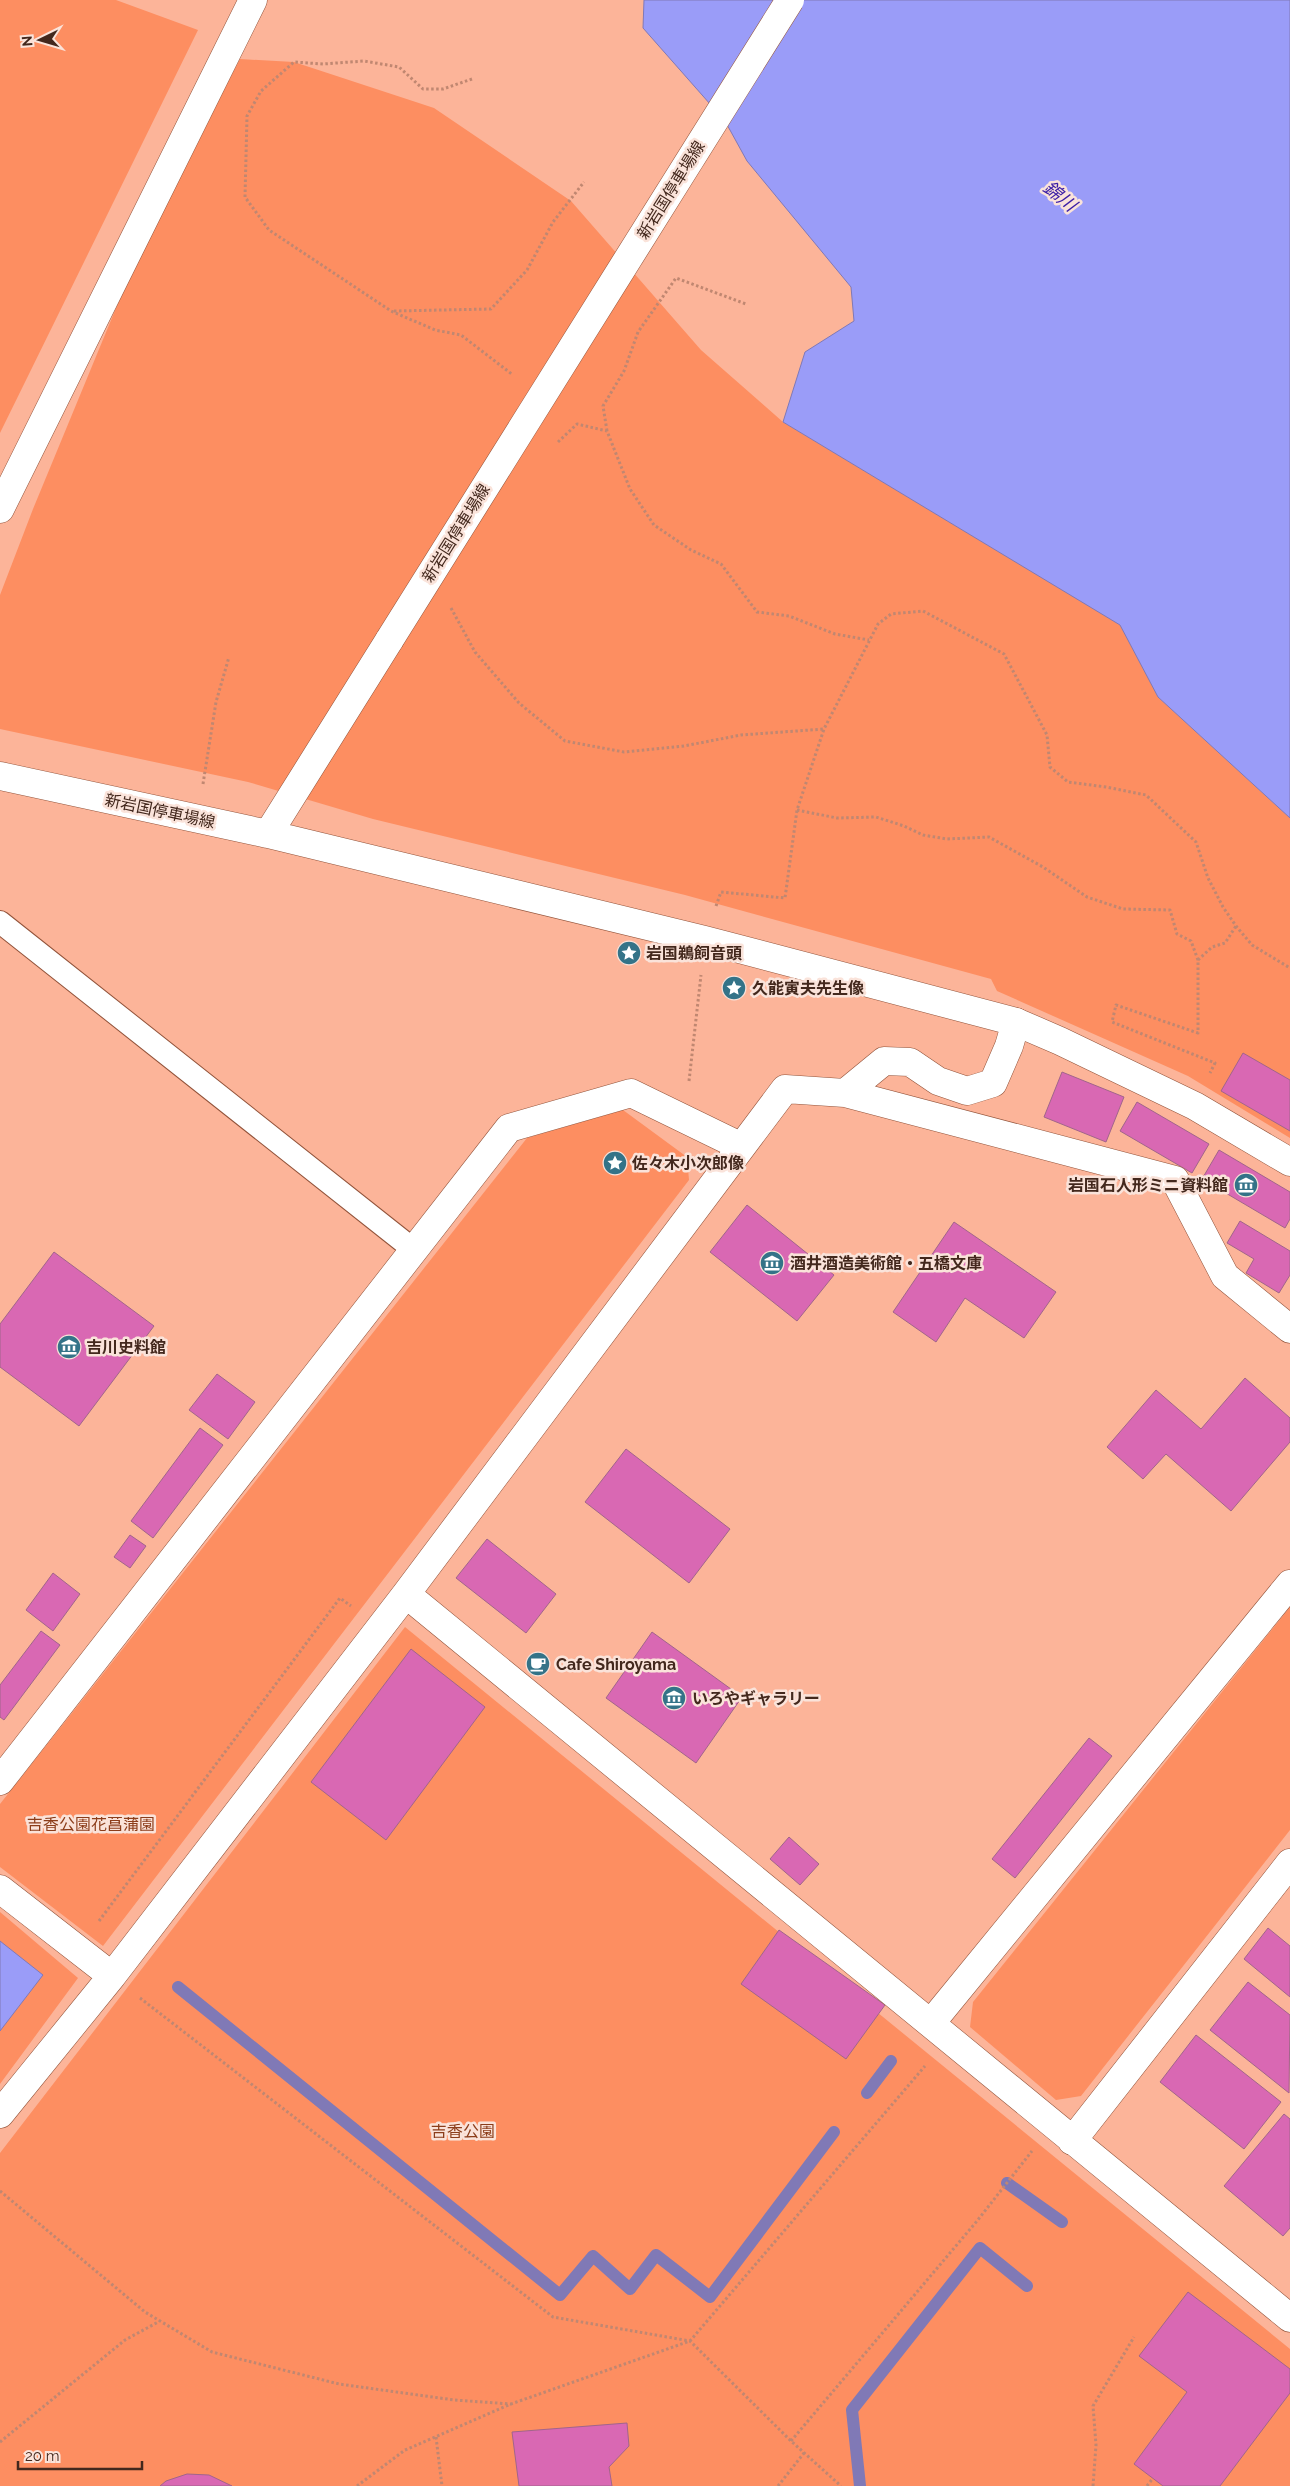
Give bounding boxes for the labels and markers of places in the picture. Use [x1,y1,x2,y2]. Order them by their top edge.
place icon: 岩国鵜飼音頭 [616,940,642,966]
place label: 岩国鵜飼音頭 [646,944,742,963]
place icon: 久能寅夫先生像 [721,975,747,1001]
place label: 久能寅夫先生像 [752,979,864,998]
place icon: 佐々木小次郎像 [602,1150,628,1176]
place label: 佐々木小次郎像 [631,1154,744,1173]
museum icon: 岩国石人形ミニ資料館 [1233,1172,1259,1198]
place label: 岩国石人形ミニ資料館 [1068,1176,1228,1195]
museum icon: 酒井酒造美術館・五橋文庫 [759,1250,785,1276]
place label: 酒井酒造美術館・五橋文庫 [790,1254,982,1273]
museum icon: 吉川史料館 [56,1334,82,1360]
place label: 吉川史料館 [86,1338,166,1357]
cafe icon: Cafe Shiroyama [525,1651,551,1677]
place label: Cafe Shiroyama [556,1655,676,1674]
museum icon: いろやギャラリー [661,1685,687,1711]
place label: いろやギャラリー [692,1689,820,1708]

